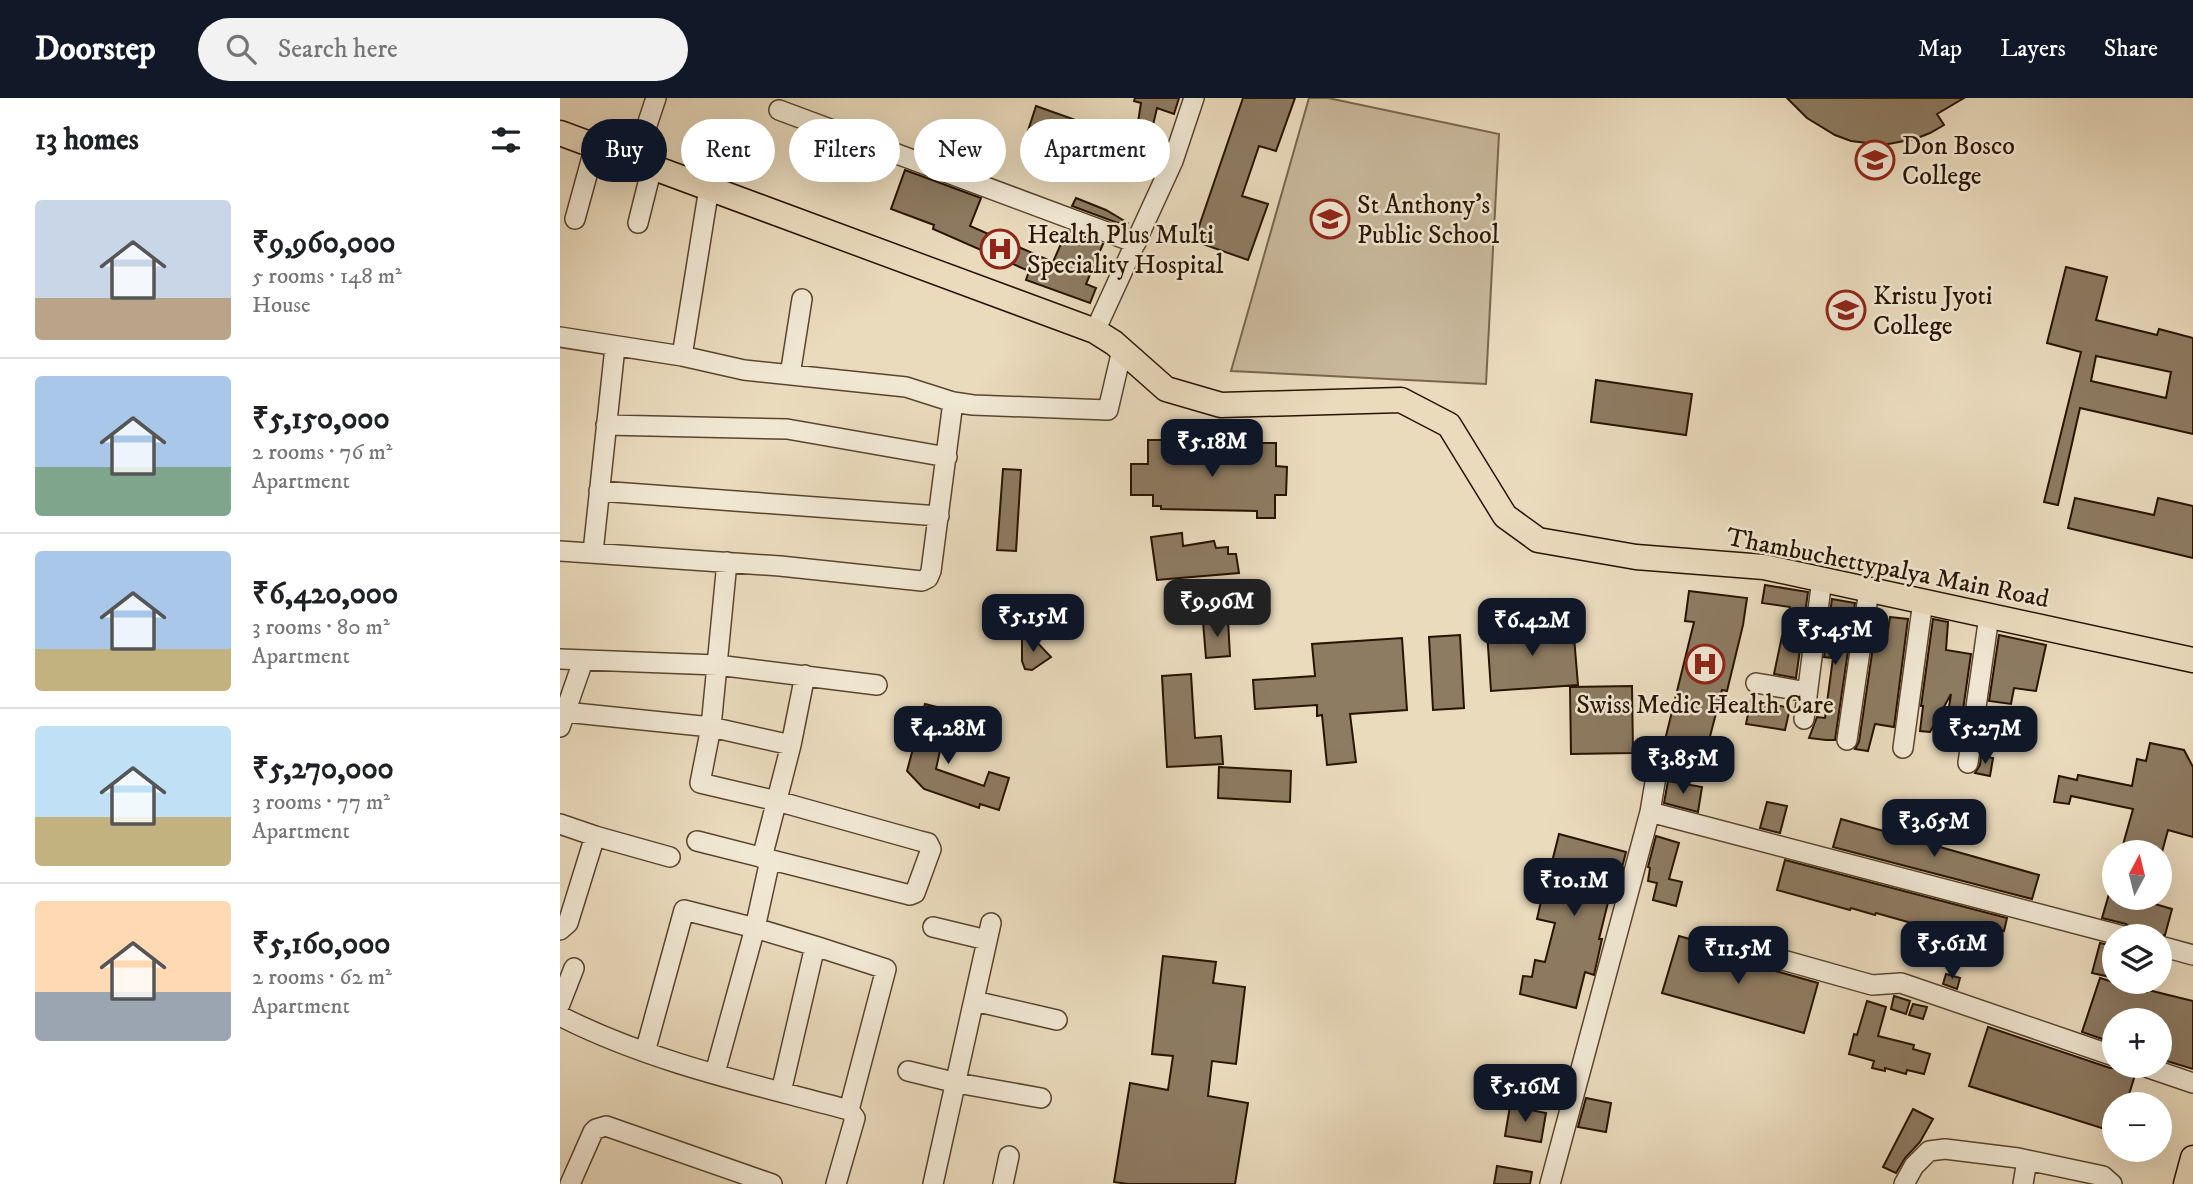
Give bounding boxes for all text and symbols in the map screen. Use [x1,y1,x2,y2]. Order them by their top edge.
search box [198,18,688,81]
text: Doorstep [35,29,156,70]
icon: search [222,30,260,68]
text: Search here [278,33,398,66]
text: Map [1918,34,1962,64]
text: Layers [2000,34,2066,64]
text: Share [2104,34,2158,64]
chip: Buy [581,119,667,182]
chip: Rent [681,119,775,182]
chip: Filters [789,119,900,182]
chip: New [914,119,1006,182]
chip: Apartment [1020,119,1170,182]
icon: filters [487,121,525,159]
text: 13 homes [35,122,139,159]
place label: Don Bosco College [1902,130,2015,193]
school or university icon: Don Bosco College [1854,139,1896,181]
place label: St Anthony's Public School [1357,189,1500,252]
school or university icon: St Anthony's Public School [1309,198,1351,240]
place label: Health Plus Multi Speciality Hospital [1027,219,1224,282]
text: ₹9,960,000 [252,225,395,262]
icon: home [91,228,175,312]
hospital icon: Health Plus Multi Speciality Hospital [979,228,1021,270]
text: 5 rooms · 148 m² [252,262,402,291]
place label: Kristu Jyoti College [1873,280,1993,343]
school or university icon: Kristu Jyoti College [1825,289,1867,331]
text: House [252,291,310,320]
text: ₹5,150,000 [252,401,390,438]
icon: home [91,404,175,488]
pin: ₹5.18M [1155,420,1269,479]
text: ₹5.18M [1177,427,1247,456]
text: 2 rooms · 76 m² [252,438,392,467]
text: Apartment [252,467,350,496]
street label: Thambuchettypalya Main Road [1724,521,2052,616]
text: ₹6,420,000 [252,576,398,613]
icon: home [91,579,175,663]
pin: ₹9.96M [1160,580,1274,639]
text: ₹9.96M [1180,587,1254,616]
pin: ₹5.15M [976,594,1090,654]
pin: ₹6.42M [1475,598,1589,658]
text: ₹5.15M [998,602,1068,631]
text: ₹6.42M [1494,606,1570,635]
pin: ₹5.45M [1778,608,1892,667]
text: 3 rooms · 80 m² [252,613,390,642]
text: ₹5.45M [1797,615,1873,644]
text: Apartment [252,642,350,671]
hospital icon: Swiss Medic Health Care [1684,643,1726,685]
place label: Swiss Medic Health Care [1576,689,1834,722]
pin: ₹4.28M [891,706,1005,766]
pin: ₹5.27M [1928,706,2042,766]
text: ₹4.28M [910,714,986,743]
text: ₹5.27M [1948,714,2022,743]
pin: ₹3.85M [1626,736,1740,796]
text: ₹3.85M [1647,744,1719,773]
text: ₹5,270,000 [252,751,394,788]
icon: home [91,754,175,838]
text: 3 rooms · 77 m² [252,788,390,817]
pin: ₹3.65M [1877,800,1991,859]
text: ₹3.65M [1898,807,1970,836]
text: Apartment [252,817,350,846]
north arrow [2102,840,2172,910]
map controls [2102,840,2172,1162]
pin: ₹10.1M [1517,858,1631,918]
text: ₹10.1M [1540,866,1608,895]
pin: ₹5.61M [1895,922,2009,981]
button: layers [2102,924,2172,994]
text: ₹5,160,000 [252,926,390,963]
pin: ₹11.5M [1681,926,1795,986]
icon: home [91,929,175,1013]
text: ₹5.61M [1917,929,1987,958]
text: ₹11.5M [1704,934,1772,963]
text: 2 rooms · 62 m² [252,963,392,992]
text: Apartment [252,992,350,1021]
button: + [2102,1008,2172,1078]
pin: ₹5.16M [1468,1065,1582,1124]
text: ₹5.16M [1490,1072,1560,1101]
button: − [2102,1092,2172,1162]

